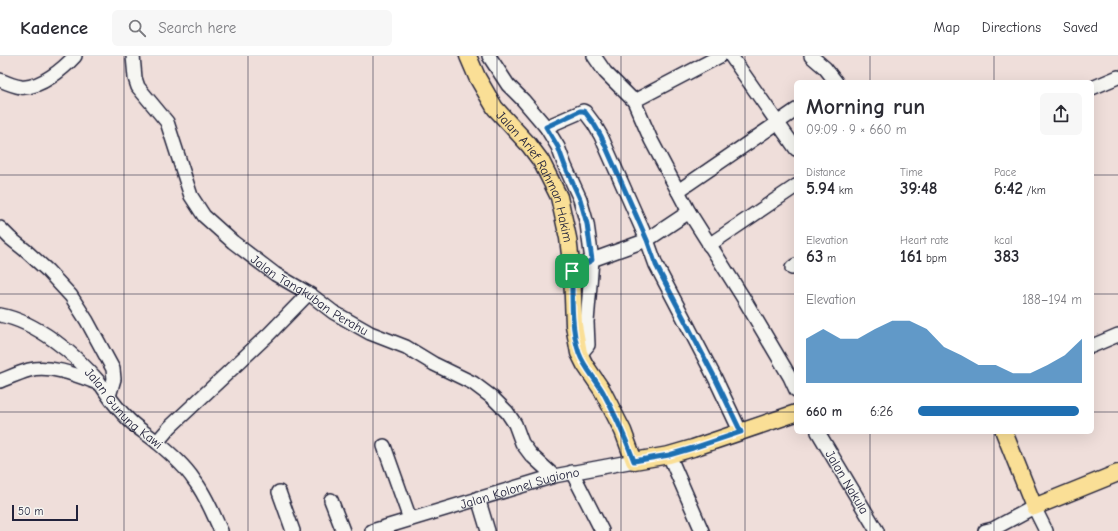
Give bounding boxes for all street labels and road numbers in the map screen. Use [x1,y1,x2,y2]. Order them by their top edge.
street label: Jalan Arief Rahman Hakim [494,107,576,244]
street label: Jalan Tangkuban Perahu [248,251,371,338]
street label: Jalan Gunung Kawi [82,364,166,451]
street label: Jalan Nakula [823,447,872,516]
street label: Jalan Kolonel Sugiono [458,464,581,511]

